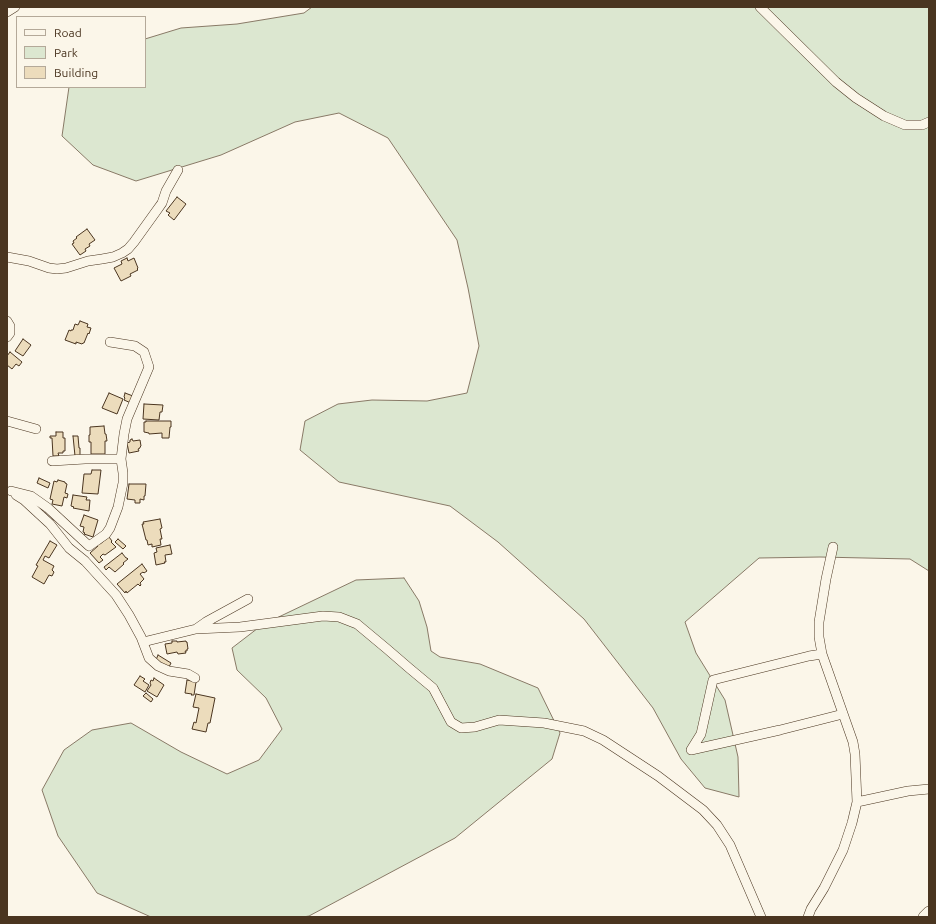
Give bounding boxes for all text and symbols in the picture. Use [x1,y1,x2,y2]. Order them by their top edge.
legend [16,16,146,88]
text: Road [54,26,82,39]
text: Park [54,46,78,59]
text: Building [54,66,98,79]

